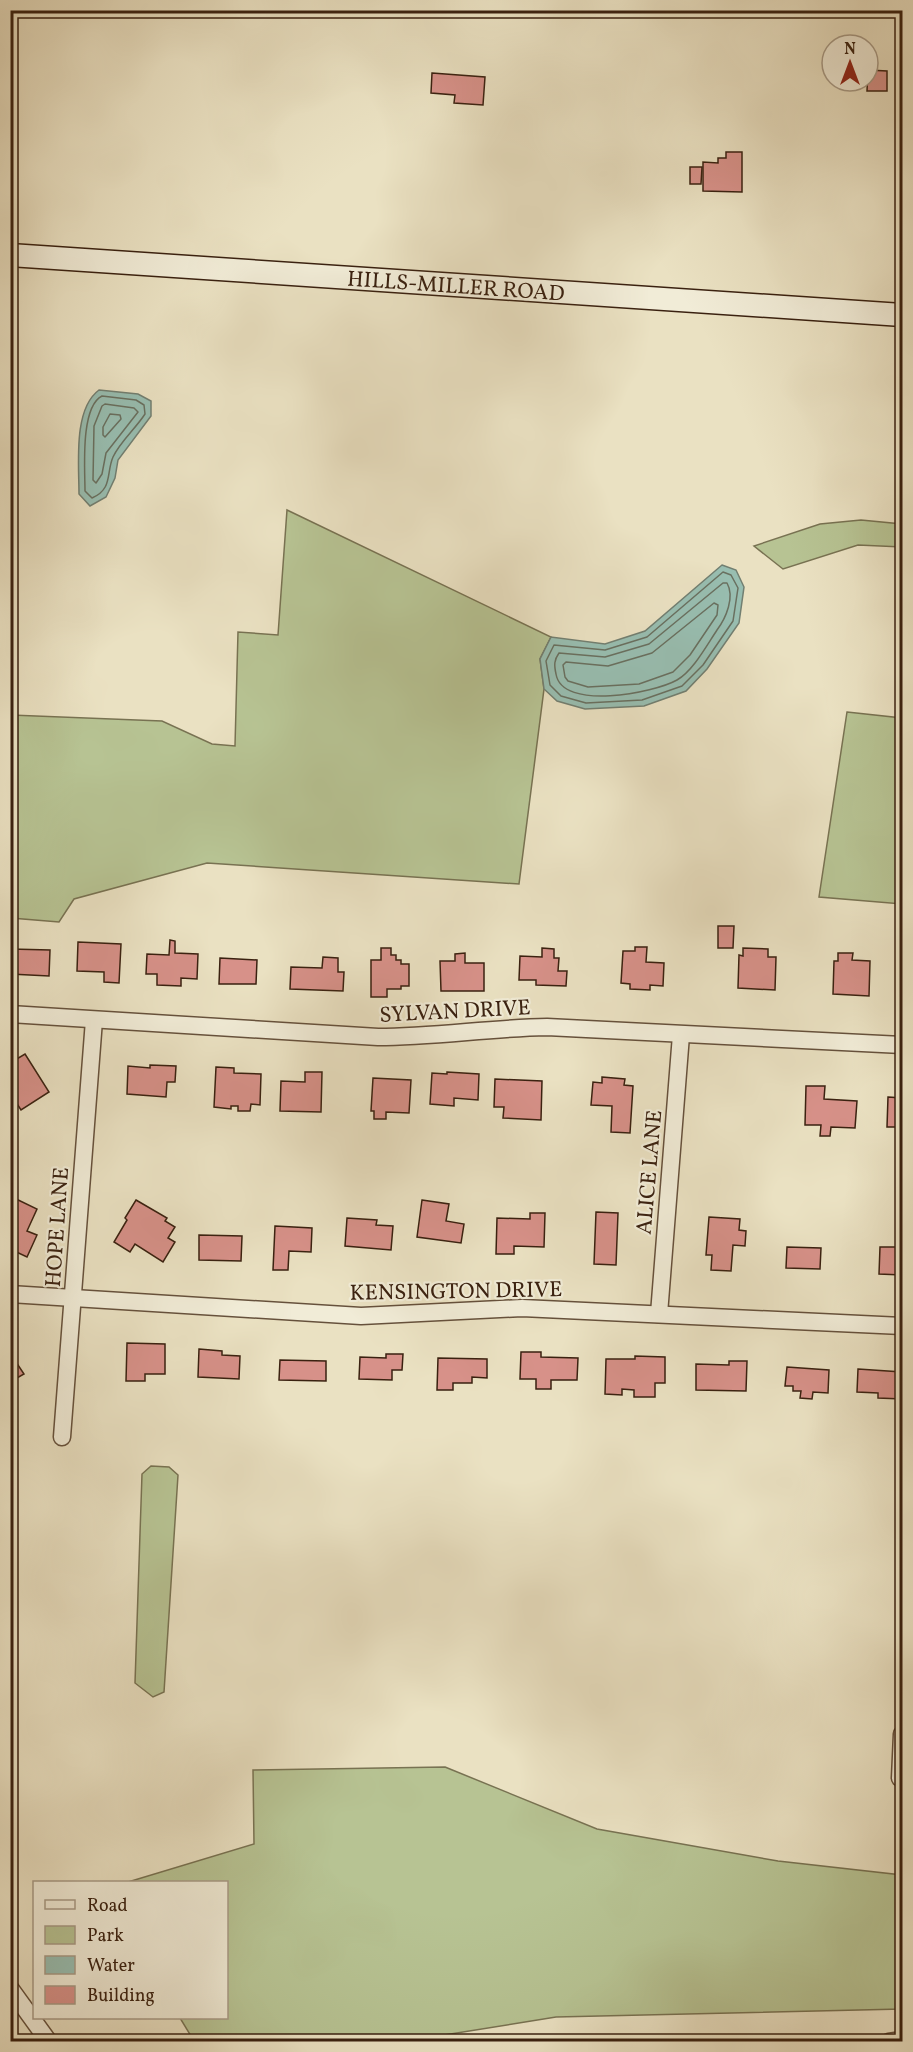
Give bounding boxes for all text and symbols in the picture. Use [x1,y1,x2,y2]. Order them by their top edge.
north arrow [820,33,880,93]
text: N [844,39,856,61]
street label: HILLS-MILLER ROAD [346,264,566,311]
street label: SYLVAN DRIVE [379,993,532,1032]
street label: ALICE LANE [630,1109,671,1236]
street label: HOPE LANE [39,1166,78,1288]
street label: KENSINGTON DRIVE [349,1275,563,1310]
legend [33,1881,228,2019]
text: Road [87,1894,128,1919]
text: Park [87,1924,124,1949]
text: Water [87,1954,135,1979]
text: Building [87,1984,155,2009]

